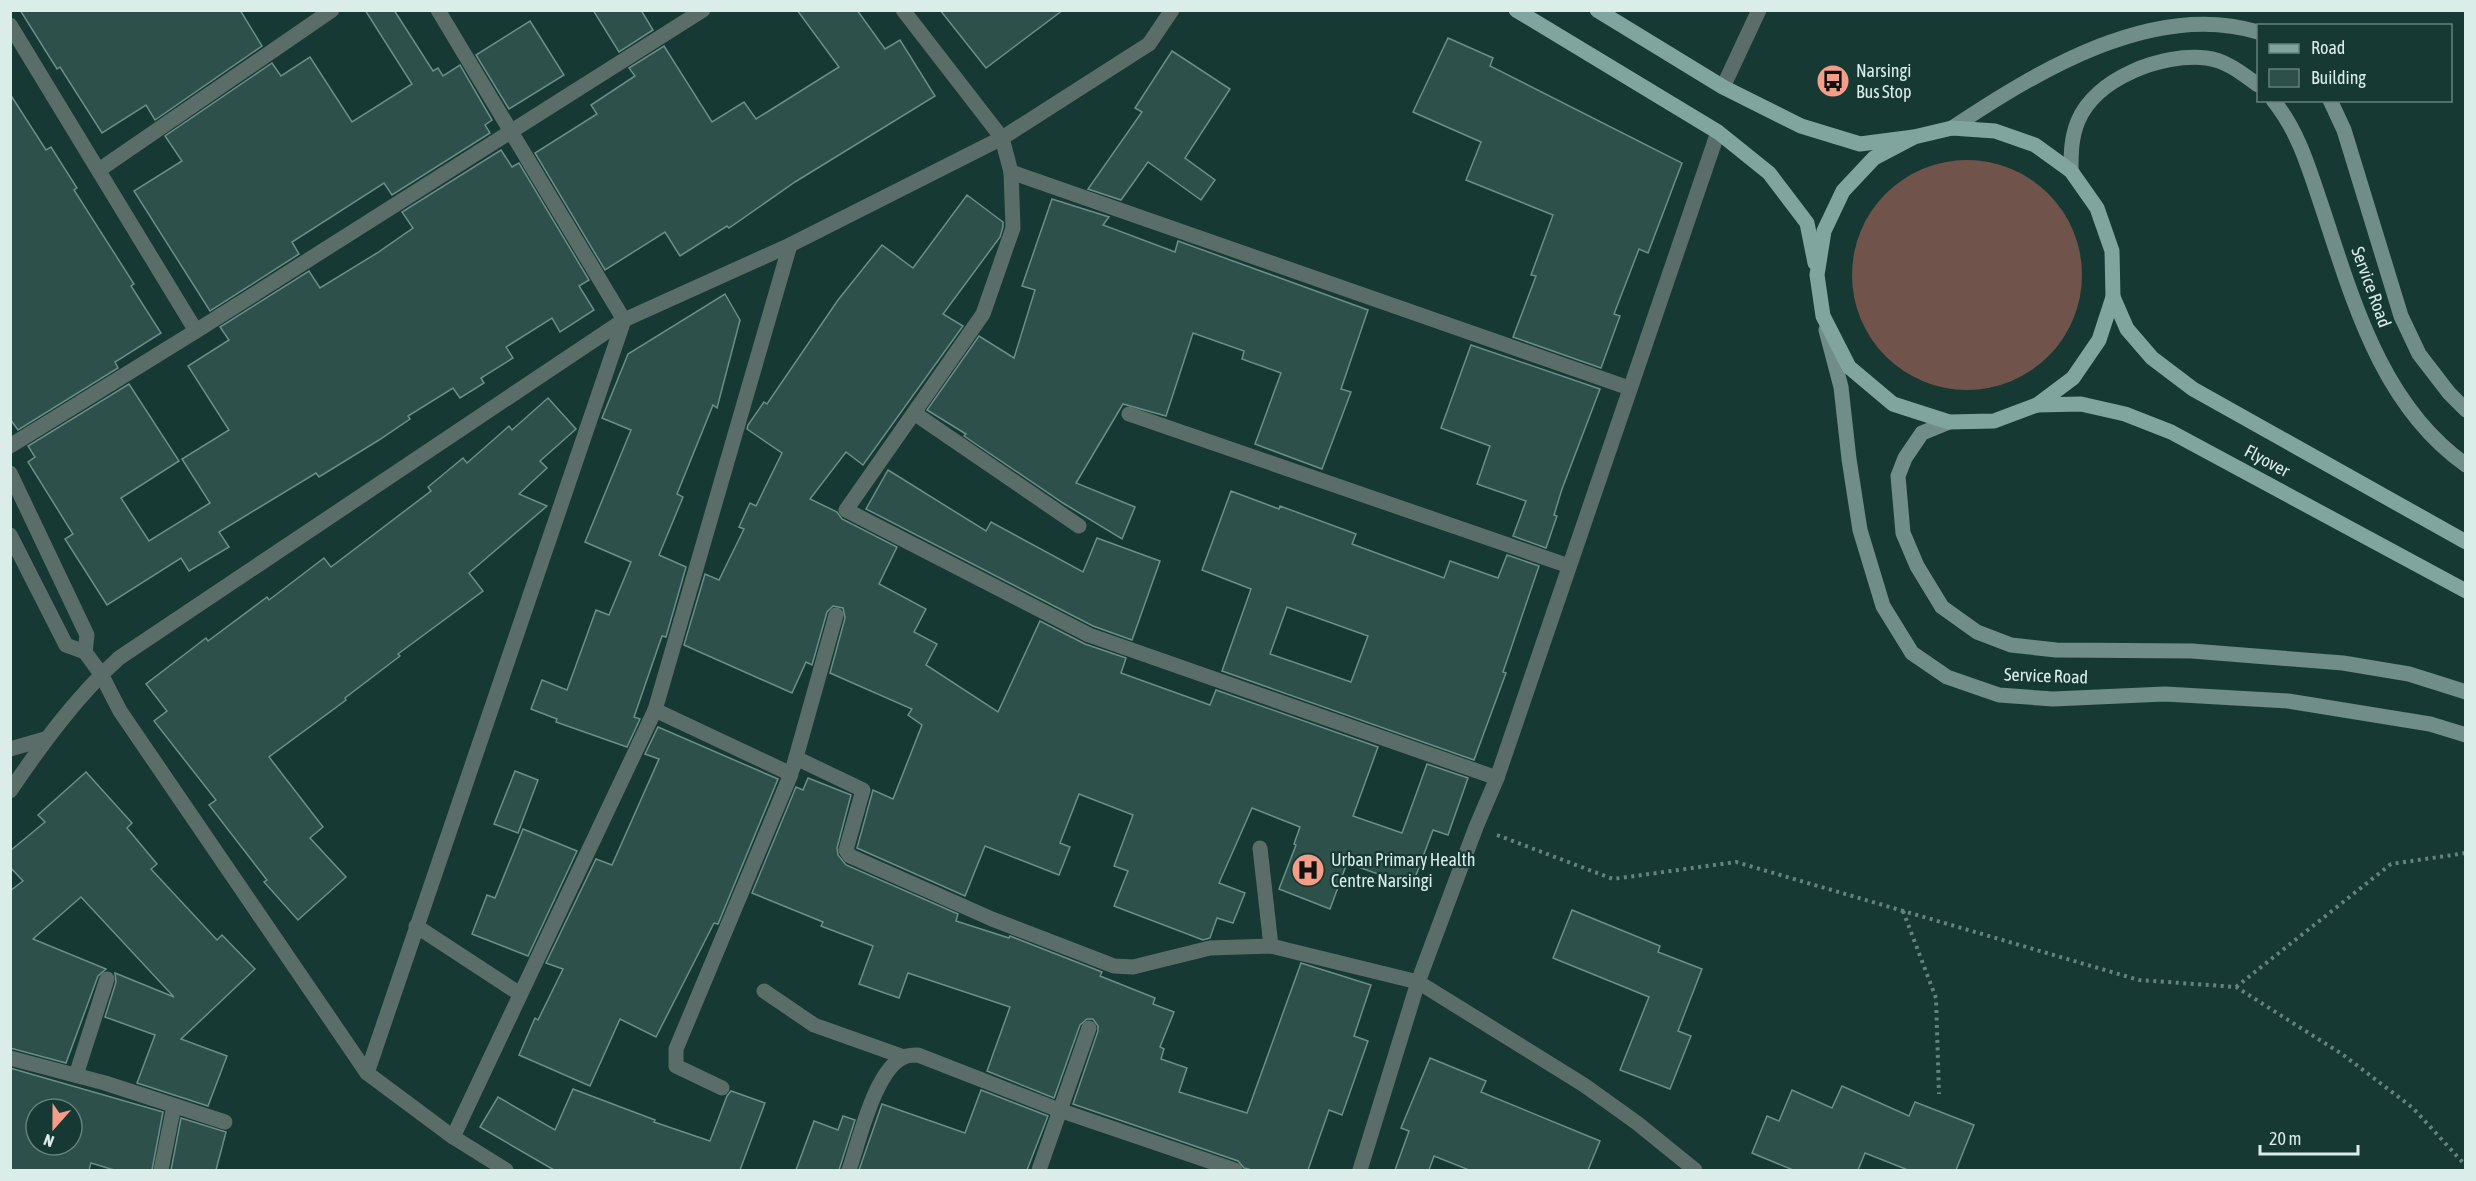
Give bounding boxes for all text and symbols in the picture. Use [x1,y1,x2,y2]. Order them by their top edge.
legend [2257,24,2452,102]
text: Road [2311,37,2345,58]
place label: Narsingi Bus Stop [1856,60,1912,102]
bus stop icon: Narsingi Bus Stop [1815,63,1851,99]
text: Building [2311,67,2366,88]
street label: Service Road [2347,244,2396,330]
street label: Flyover [2241,440,2294,481]
street label: Service Road [2004,664,2088,687]
place label: Urban Primary Health Centre Narsingi [1331,849,1476,891]
hospital icon: Urban Primary Health Centre Narsingi [1290,852,1326,888]
north arrow [24,1097,84,1157]
scale bar [2260,1118,2358,1156]
text: 20 m [2269,1128,2301,1149]
text: N [41,1131,56,1151]

